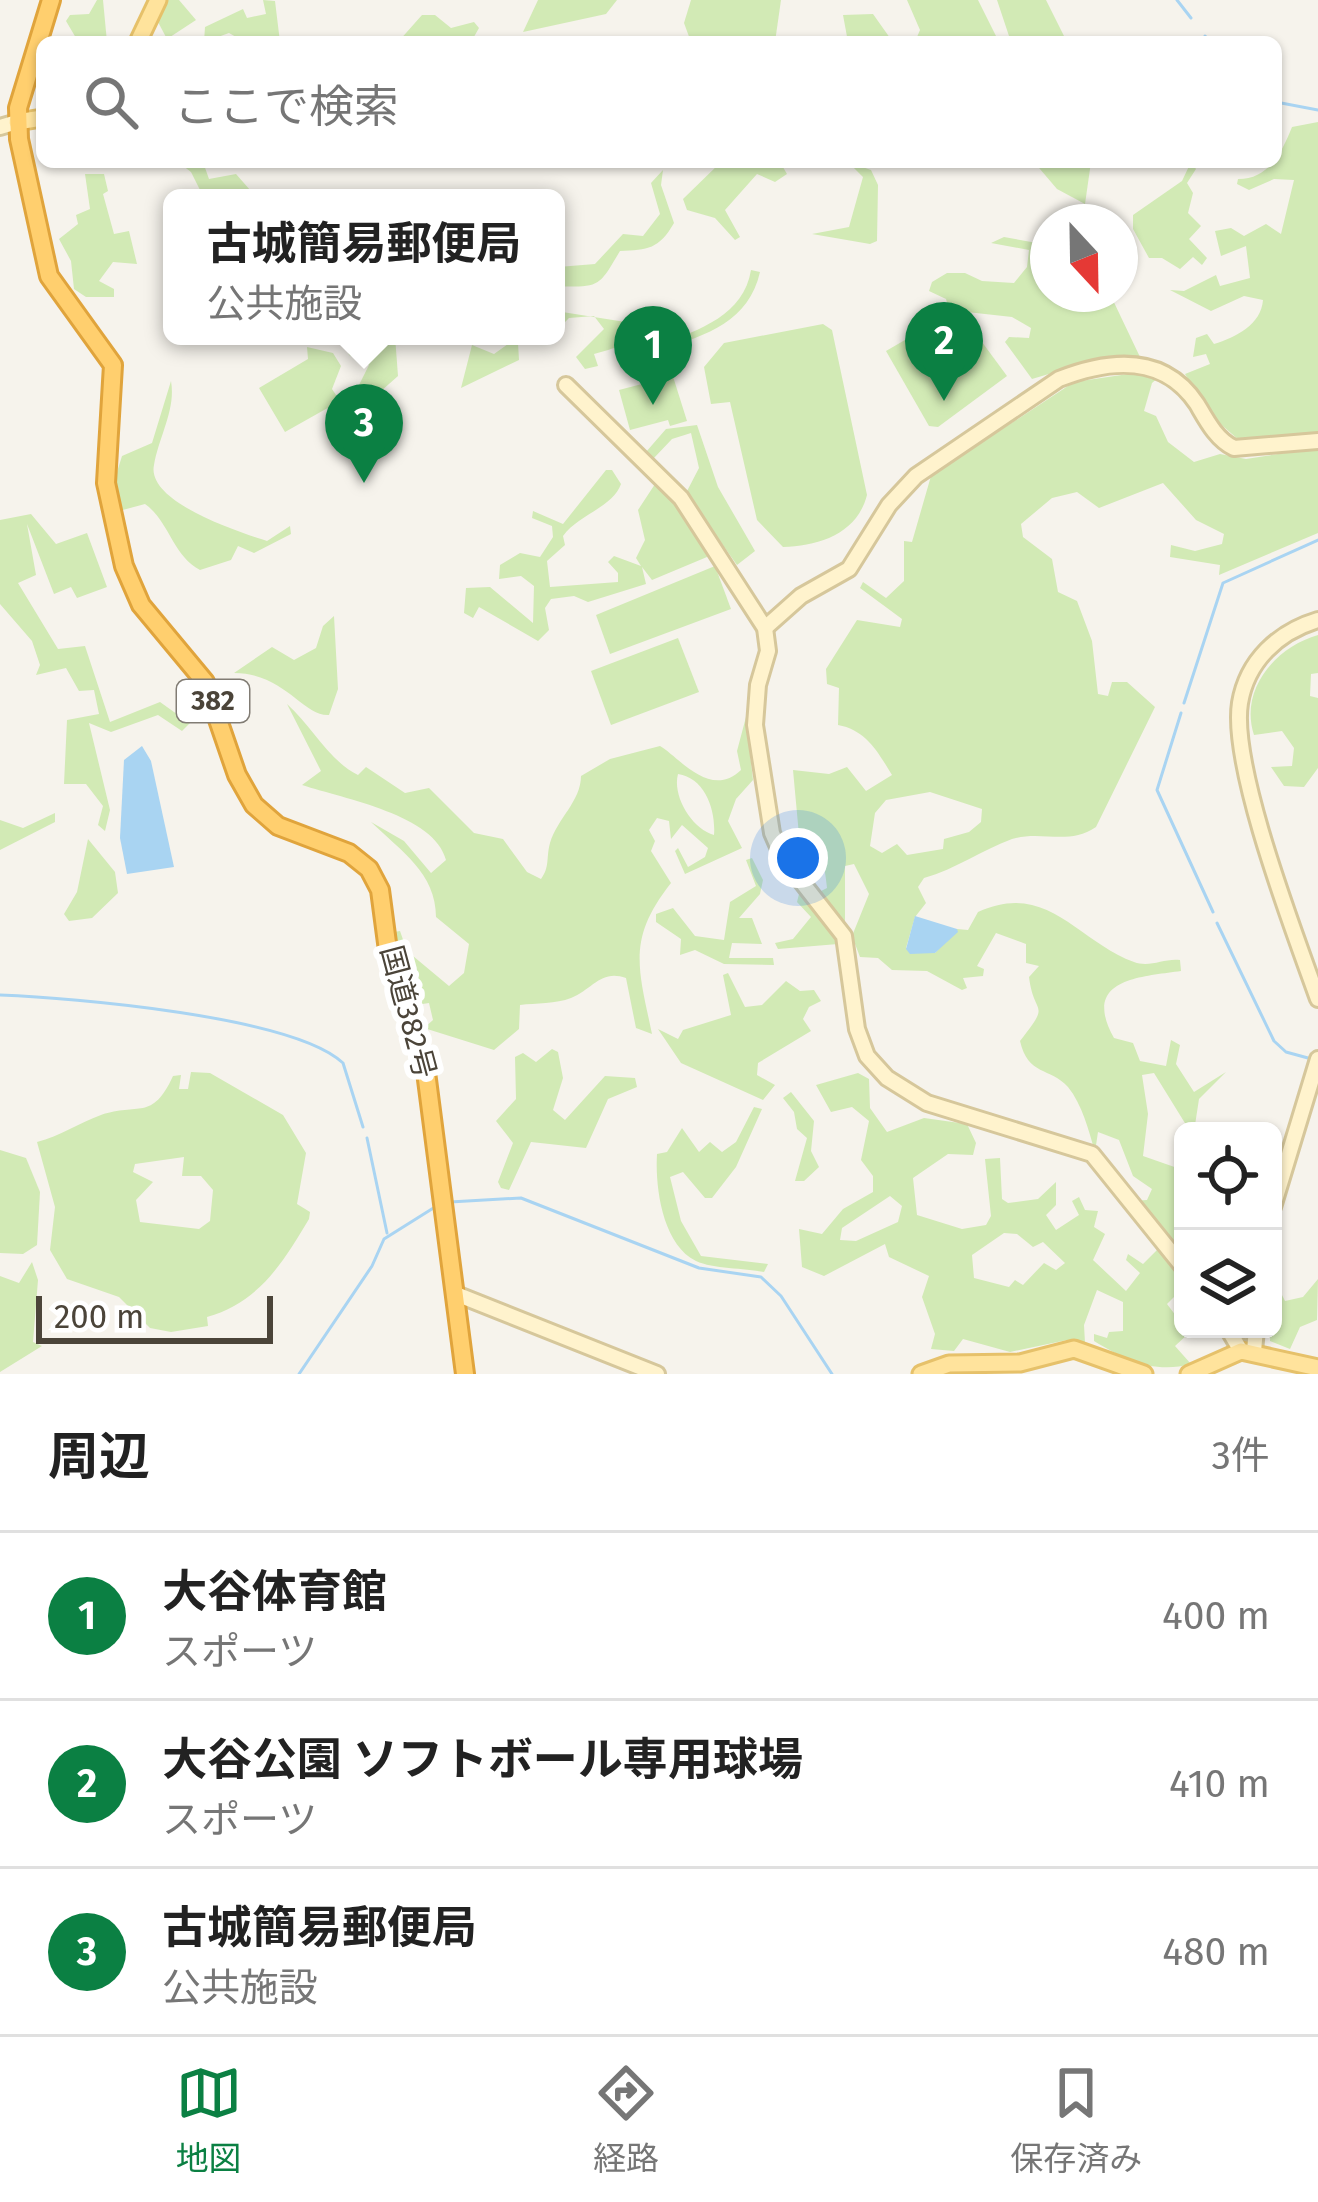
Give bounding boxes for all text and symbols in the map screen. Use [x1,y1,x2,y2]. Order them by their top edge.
search box [36,36,1282,168]
icon: search [78,69,144,135]
text: ここで検索 [174,80,399,134]
popup [163,189,565,345]
north arrow [1030,204,1138,312]
text: 古城簡易郵便局 [206,217,522,271]
text: 公共施設 [206,281,363,327]
pin: 2 [905,302,983,401]
pin: 1 [614,306,692,405]
pin: 3 [325,384,403,483]
road number: 382 [177,680,249,722]
your location [768,828,828,888]
street label: 国道382号 [373,942,443,1082]
map controls [1174,1122,1282,1338]
button: locate [1174,1122,1282,1230]
button: layers [1174,1230,1282,1338]
scale bar [36,1290,273,1343]
text: 200 m [54,1297,144,1337]
text: 周辺 [48,1426,150,1488]
text: 3件 [1212,1433,1270,1479]
text: 大谷体育館 [162,1565,387,1619]
text: 1 [78,1593,96,1639]
text: 400 m [1162,1593,1270,1639]
text: スポーツ [162,1629,317,1675]
text: 大谷公園 ソフトボール専用球場 [162,1733,803,1787]
text: 2 [77,1761,97,1807]
text: 410 m [1169,1761,1270,1807]
text: スポーツ [162,1797,317,1843]
text: 古城簡易郵便局 [162,1901,477,1955]
text: 3 [77,1929,97,1975]
text: 480 m [1162,1929,1270,1975]
text: 公共施設 [162,1965,318,2011]
tab: 地図 [176,2060,242,2180]
tab: 経路 [593,2060,659,2180]
tab: 保存済み [1010,2060,1142,2180]

